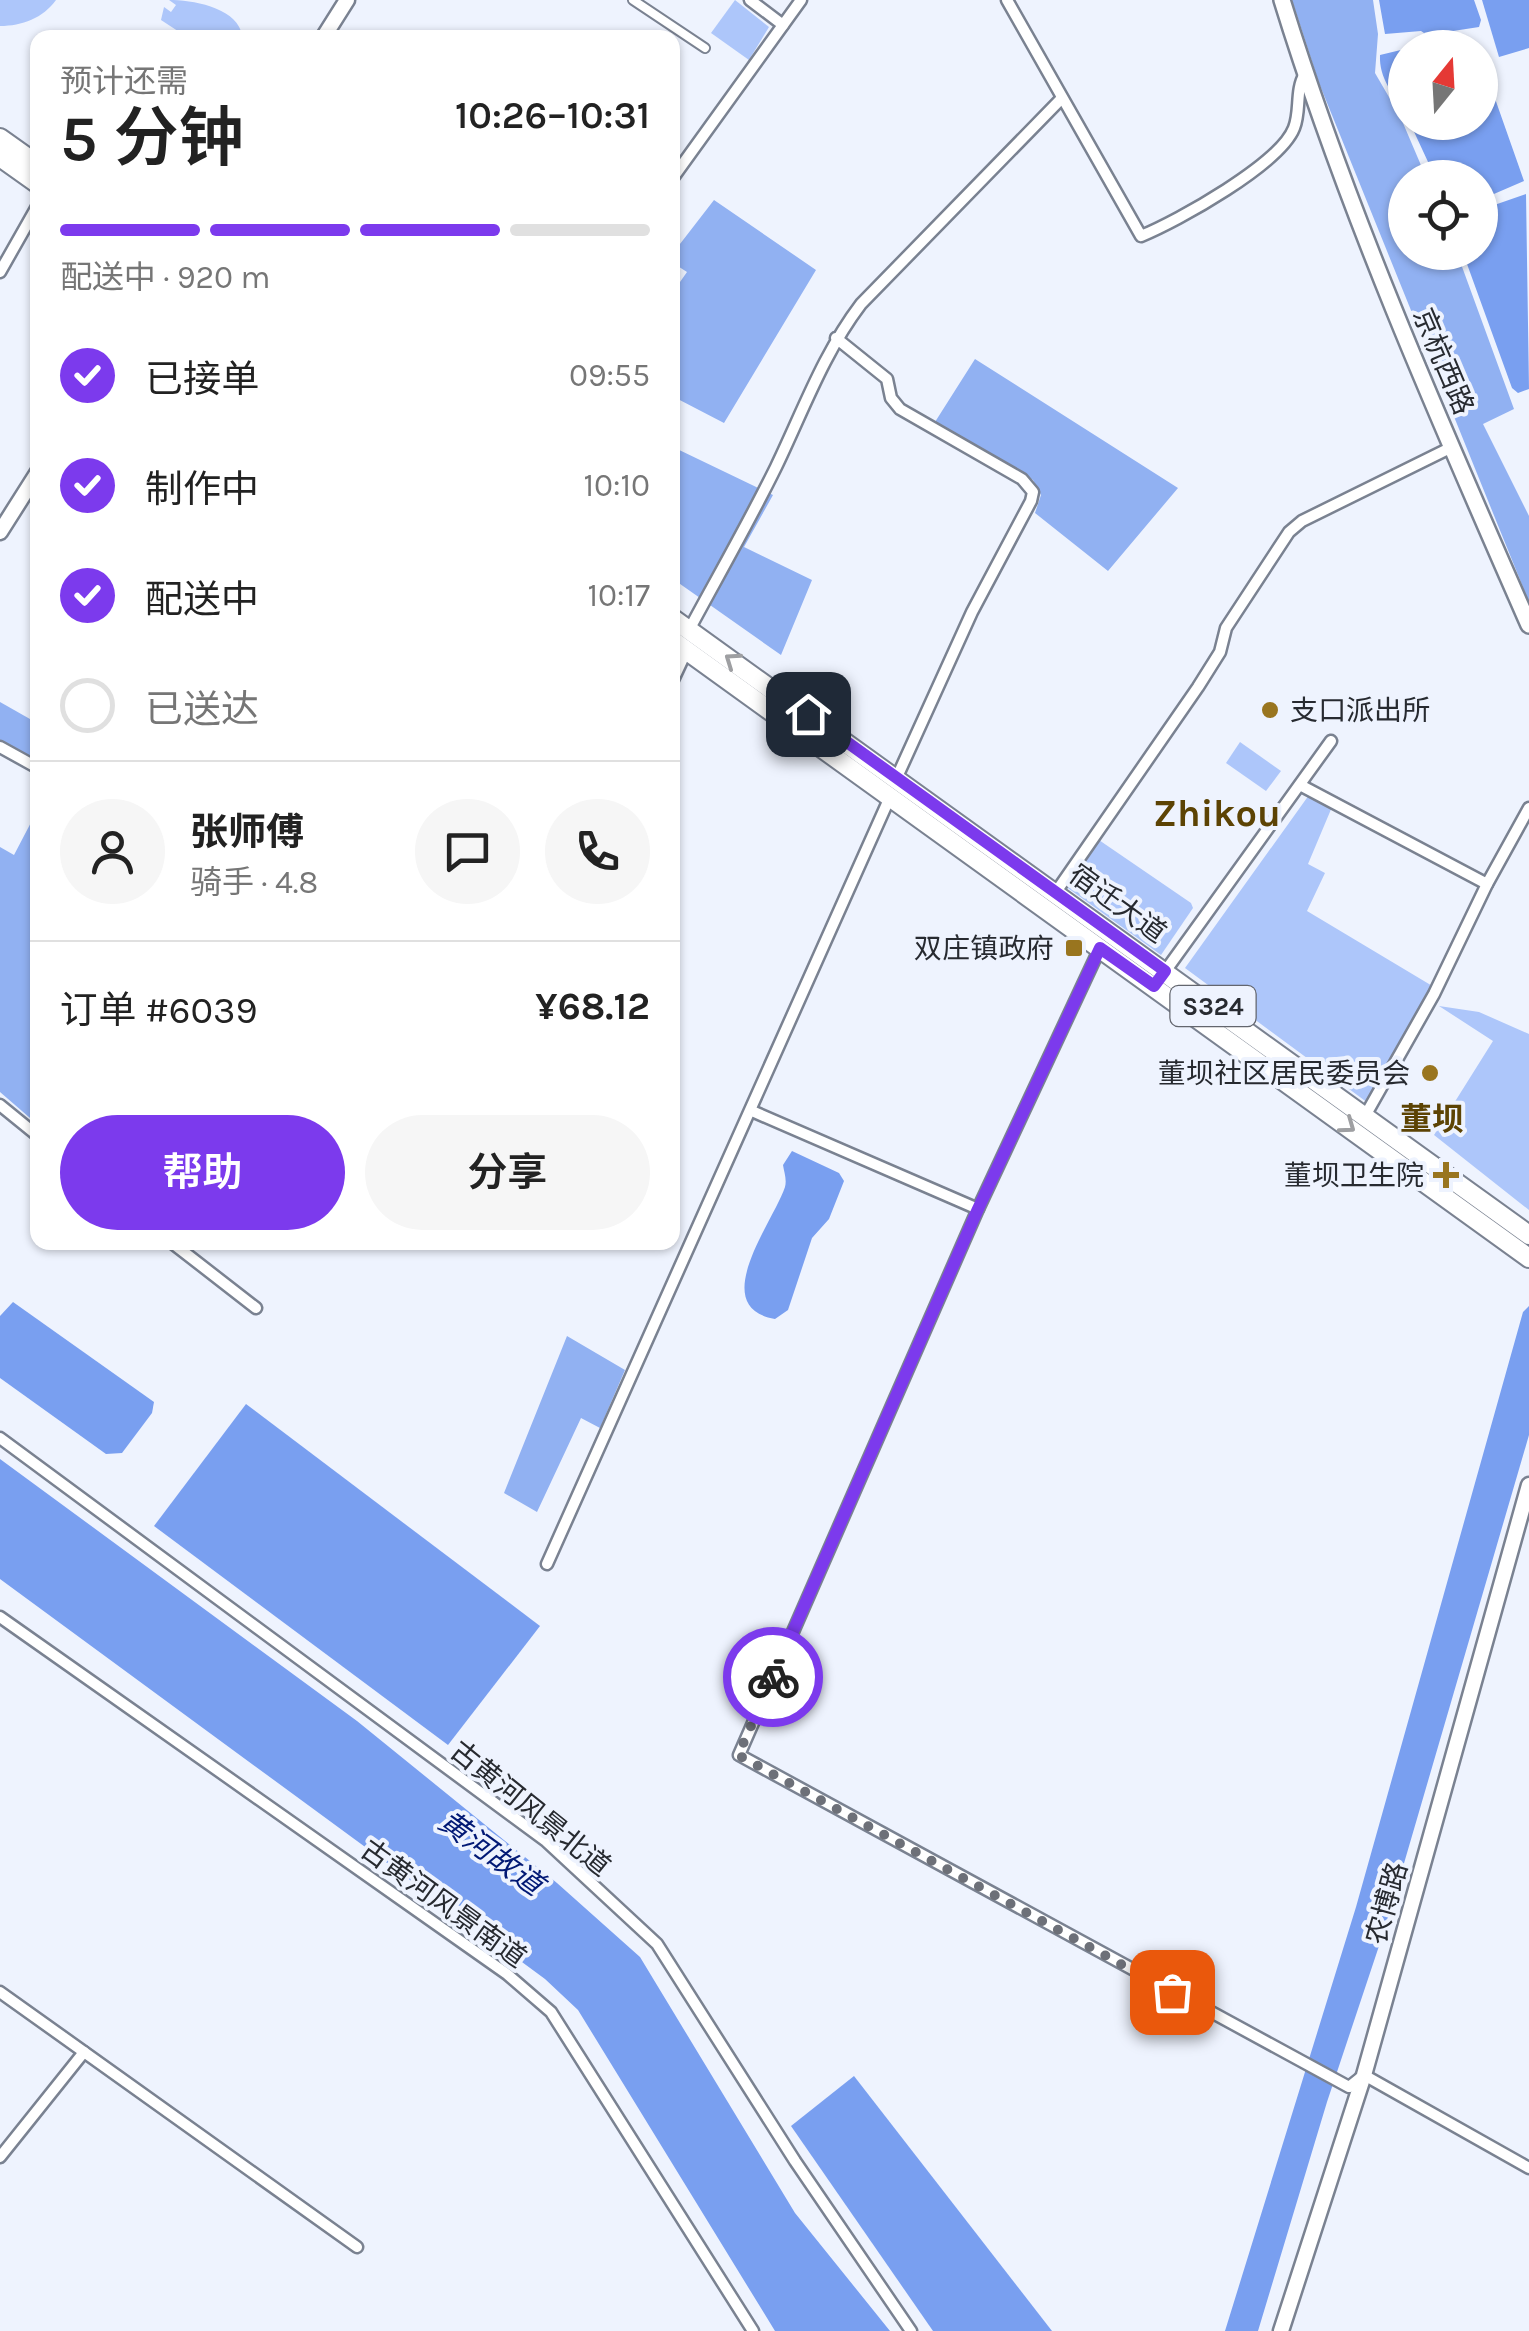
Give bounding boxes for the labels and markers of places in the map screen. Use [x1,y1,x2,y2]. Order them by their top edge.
pin [766,672,851,757]
place label: 支口派出所 [1290,694,1430,727]
marker: 支口派出所 [1259,699,1281,721]
place label: 双庄镇政府 [914,932,1054,965]
marker: 双庄镇政府 [1063,937,1085,959]
place label: 董坝社区居民委员会 [1158,1057,1410,1090]
marker: 董坝社区居民委员会 [1419,1062,1441,1084]
place label: 董坝卫生院 [1284,1159,1424,1192]
marker: 董坝卫生院 [1433,1162,1459,1188]
pin [1130,1950,1215,2035]

